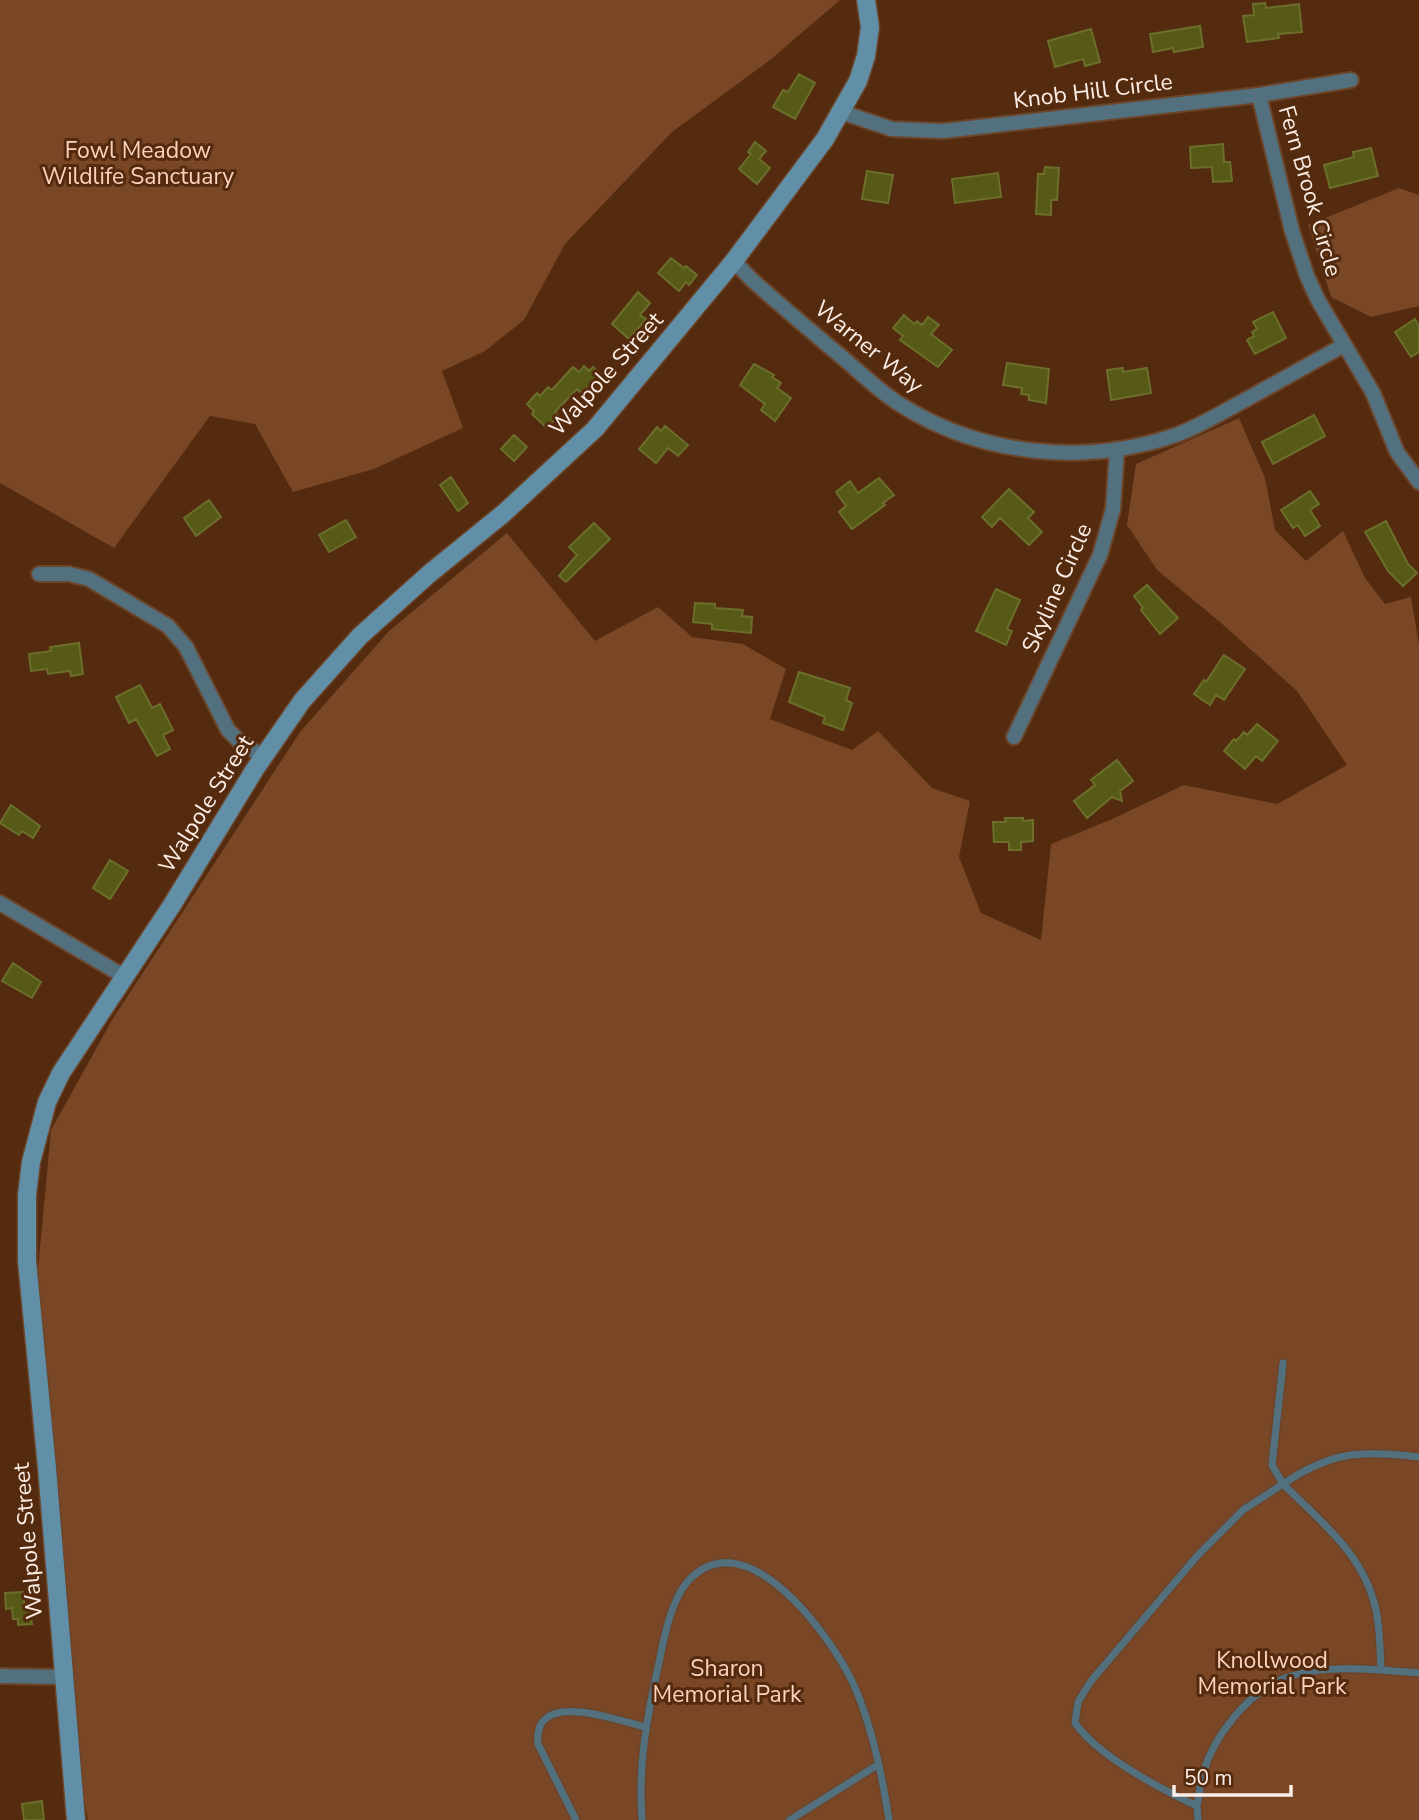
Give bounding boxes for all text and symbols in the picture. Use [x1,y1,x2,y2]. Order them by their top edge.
street label: Knob Hill Circle [1012,66,1174,116]
street label: Fern Brook Circle [1271,102,1349,280]
park label: Fowl Meadow Wildlife Sanctuary [42,135,234,192]
street label: Warner Way [808,293,930,401]
street label: Walpole Street [542,305,671,443]
street label: Skyline Circle [1015,518,1099,658]
street label: Walpole Street [151,728,261,879]
street label: Walpole Street [6,1461,50,1620]
park label: Knollwood Memorial Park [1198,1645,1347,1702]
park label: Sharon Memorial Park [653,1653,802,1710]
scale bar [1174,1754,1291,1798]
text: 50 m [1184,1764,1233,1792]

